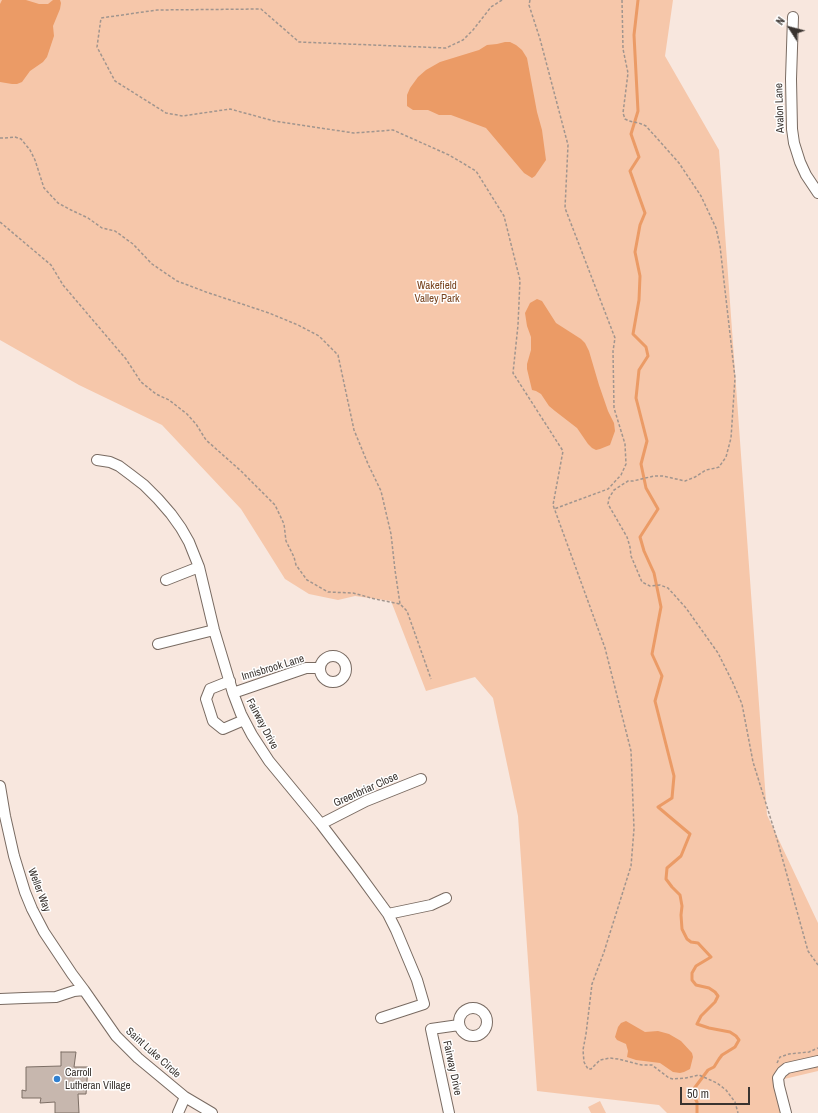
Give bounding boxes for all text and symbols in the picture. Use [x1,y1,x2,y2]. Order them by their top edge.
north arrow [770,8,810,48]
text: N [773,14,788,28]
street label: Avalon Lane [773,83,787,133]
park label: Wakefield Valley Park [415,279,459,305]
street label: Innisbrook Lane [240,652,306,684]
street label: Fairway Drive [243,696,281,752]
street label: Greenbriar Close [332,770,400,810]
street label: Weller Way [25,866,53,914]
street label: Saint Luke Circle [123,1025,183,1081]
street label: Fairway Drive [440,1039,464,1097]
place label: Carroll Lutheran Village [65,1066,131,1092]
marker: Carroll Lutheran Village [52,1074,62,1084]
scale bar [682,1079,752,1105]
text: 50 m [687,1086,709,1102]

